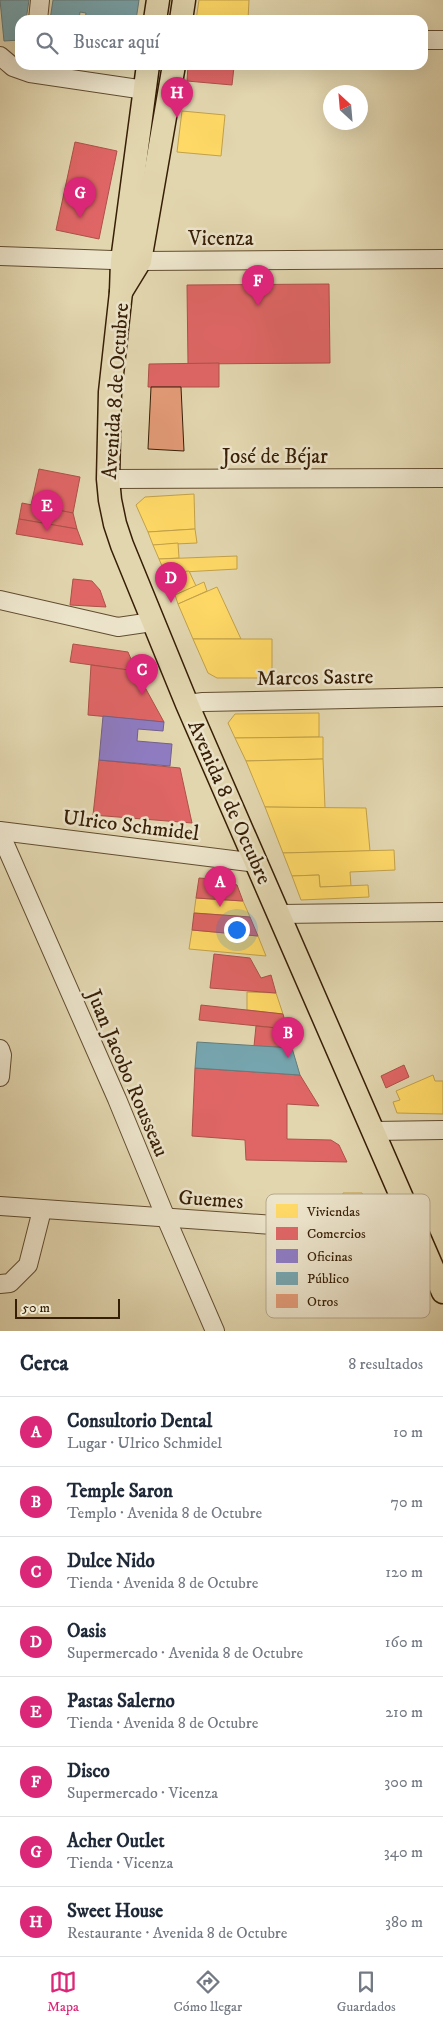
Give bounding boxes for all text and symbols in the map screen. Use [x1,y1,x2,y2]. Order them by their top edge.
search box [15,15,428,70]
icon: search [33,29,61,57]
text: Buscar aquí [73,31,159,54]
pin: H [161,77,193,118]
north arrow [323,85,368,130]
pin: G [64,177,96,218]
street label: Vicenza [187,226,254,252]
pin: F [242,265,274,306]
street label: Avenida 8 de Octubre [97,302,135,480]
street label: José de Béjar [220,444,328,470]
pin: E [31,490,63,531]
pin: D [155,562,187,603]
pin: C [126,654,158,695]
street label: Marcos Sastre [256,664,374,692]
street label: Avenida 8 de Octubre [183,716,277,888]
street label: Ulrico Schmidel [61,805,201,847]
pin: A [204,866,236,907]
your location [224,917,250,943]
street label: Juan Jacobo Rousseau [79,984,174,1161]
pin: B [272,1017,304,1058]
street label: Guemes [178,1185,244,1215]
legend [266,1194,430,1318]
text: Viviendas [306,1203,360,1221]
text: Comercios [307,1225,366,1243]
text: Oficinas [307,1248,353,1266]
text: Público [307,1270,349,1288]
text: Otros [307,1293,338,1311]
scale bar [15,1296,120,1319]
text: 50 m [22,1299,50,1317]
text: Cerca [20,1351,68,1377]
text: 8 resultados [348,1354,423,1374]
text: Consultorio Dental [67,1410,212,1433]
text: A [31,1422,41,1442]
text: 10 m [393,1422,423,1442]
text: Lugar · Ulrico Schmidel [67,1433,222,1453]
text: Temple Saron [67,1480,173,1503]
text: B [31,1492,41,1512]
text: 70 m [391,1492,423,1512]
text: Templo · Avenida 8 de Octubre [67,1503,262,1523]
text: Dulce Nido [67,1550,155,1573]
text: C [31,1562,41,1582]
text: 120 m [385,1562,423,1582]
text: Tienda · Avenida 8 de Octubre [67,1573,258,1593]
text: Oasis [67,1620,106,1643]
text: D [30,1632,42,1652]
text: 160 m [385,1632,423,1652]
text: Supermercado · Avenida 8 de Octubre [67,1643,303,1663]
text: Pastas Salerno [67,1690,175,1713]
text: E [30,1702,42,1722]
text: 210 m [385,1702,423,1722]
text: Tienda · Avenida 8 de Octubre [67,1713,258,1733]
text: Disco [67,1760,110,1783]
text: F [31,1772,41,1792]
text: 300 m [384,1772,423,1792]
text: Supermercado · Vicenza [67,1783,218,1803]
text: Acher Outlet [67,1830,165,1853]
text: G [30,1842,42,1862]
text: 340 m [384,1842,423,1862]
text: Tienda · Vicenza [67,1853,173,1873]
text: Sweet House [67,1900,163,1923]
text: H [29,1912,43,1932]
text: 380 m [385,1912,423,1932]
text: Restaurante · Avenida 8 de Octubre [67,1923,287,1943]
tab: Mapa [47,1968,79,2016]
tab: Cómo llegar [174,1968,242,2016]
tab: Guardados [337,1968,396,2016]

